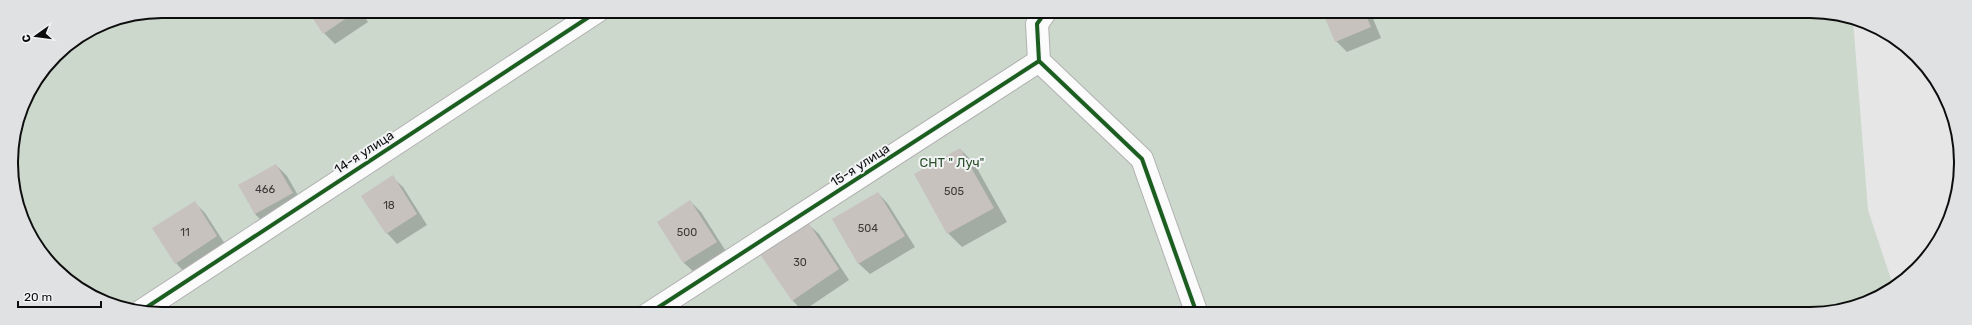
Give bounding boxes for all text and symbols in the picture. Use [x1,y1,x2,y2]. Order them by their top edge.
north arrow [16,16,56,56]
text: С [19,33,34,44]
street label: 14-я улица [332,127,396,177]
street label: 15-я улица [828,140,892,190]
park label: СНТ " Луч" [920,155,985,170]
house number: 466 [255,183,275,196]
house number: 505 [944,185,964,198]
house number: 18 [383,199,395,212]
house number: 504 [858,222,878,235]
house number: 11 [180,226,190,239]
house number: 500 [677,226,697,239]
house number: 30 [793,256,807,269]
scale bar [18,283,101,309]
text: 20 m [24,290,52,304]

